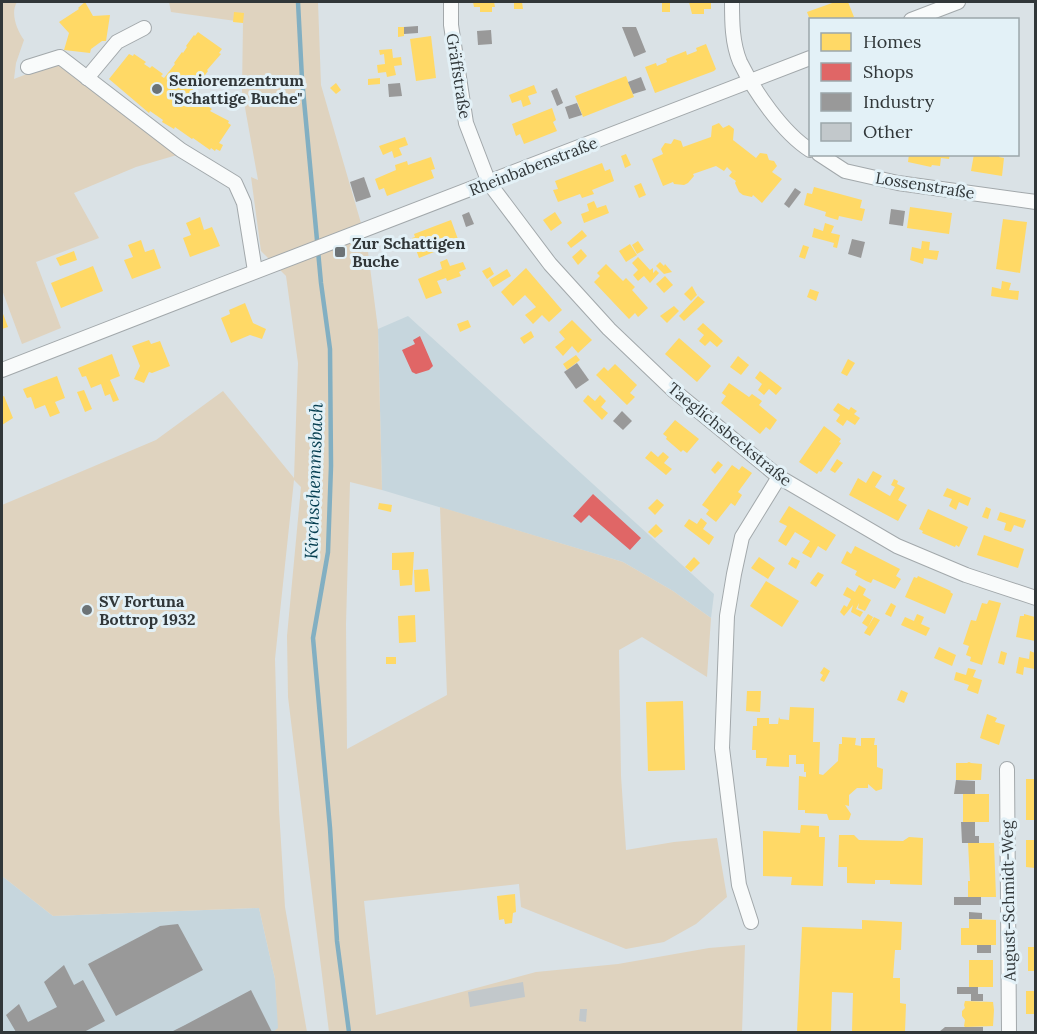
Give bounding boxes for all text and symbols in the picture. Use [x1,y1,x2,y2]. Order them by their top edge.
legend [809,18,1019,156]
text: Homes [863,30,921,53]
street label: Gräffstraße [442,32,476,121]
text: Shops [863,60,914,83]
place label: Seniorenzentrum "Schattige Buche" [169,70,304,108]
marker: Seniorenzentrum "Schattige Buche" [150,82,164,96]
text: Industry [863,90,935,113]
text: Other [863,120,913,143]
street label: Rheinbabenstraße [466,132,600,200]
street label: Lossenstraße [874,167,976,203]
place label: Zur Schattigen Buche [352,233,465,271]
marker: Zur Schattigen Buche [333,245,347,259]
street label: Taeglichsbeckstraße [664,378,796,490]
water label: Kirchschemmsbach [299,402,328,560]
place label: SV Fortuna Bottrop 1932 [99,591,195,629]
marker: SV Fortuna Bottrop 1932 [80,603,94,617]
street label: August-Schmidt-Weg [997,819,1019,983]

